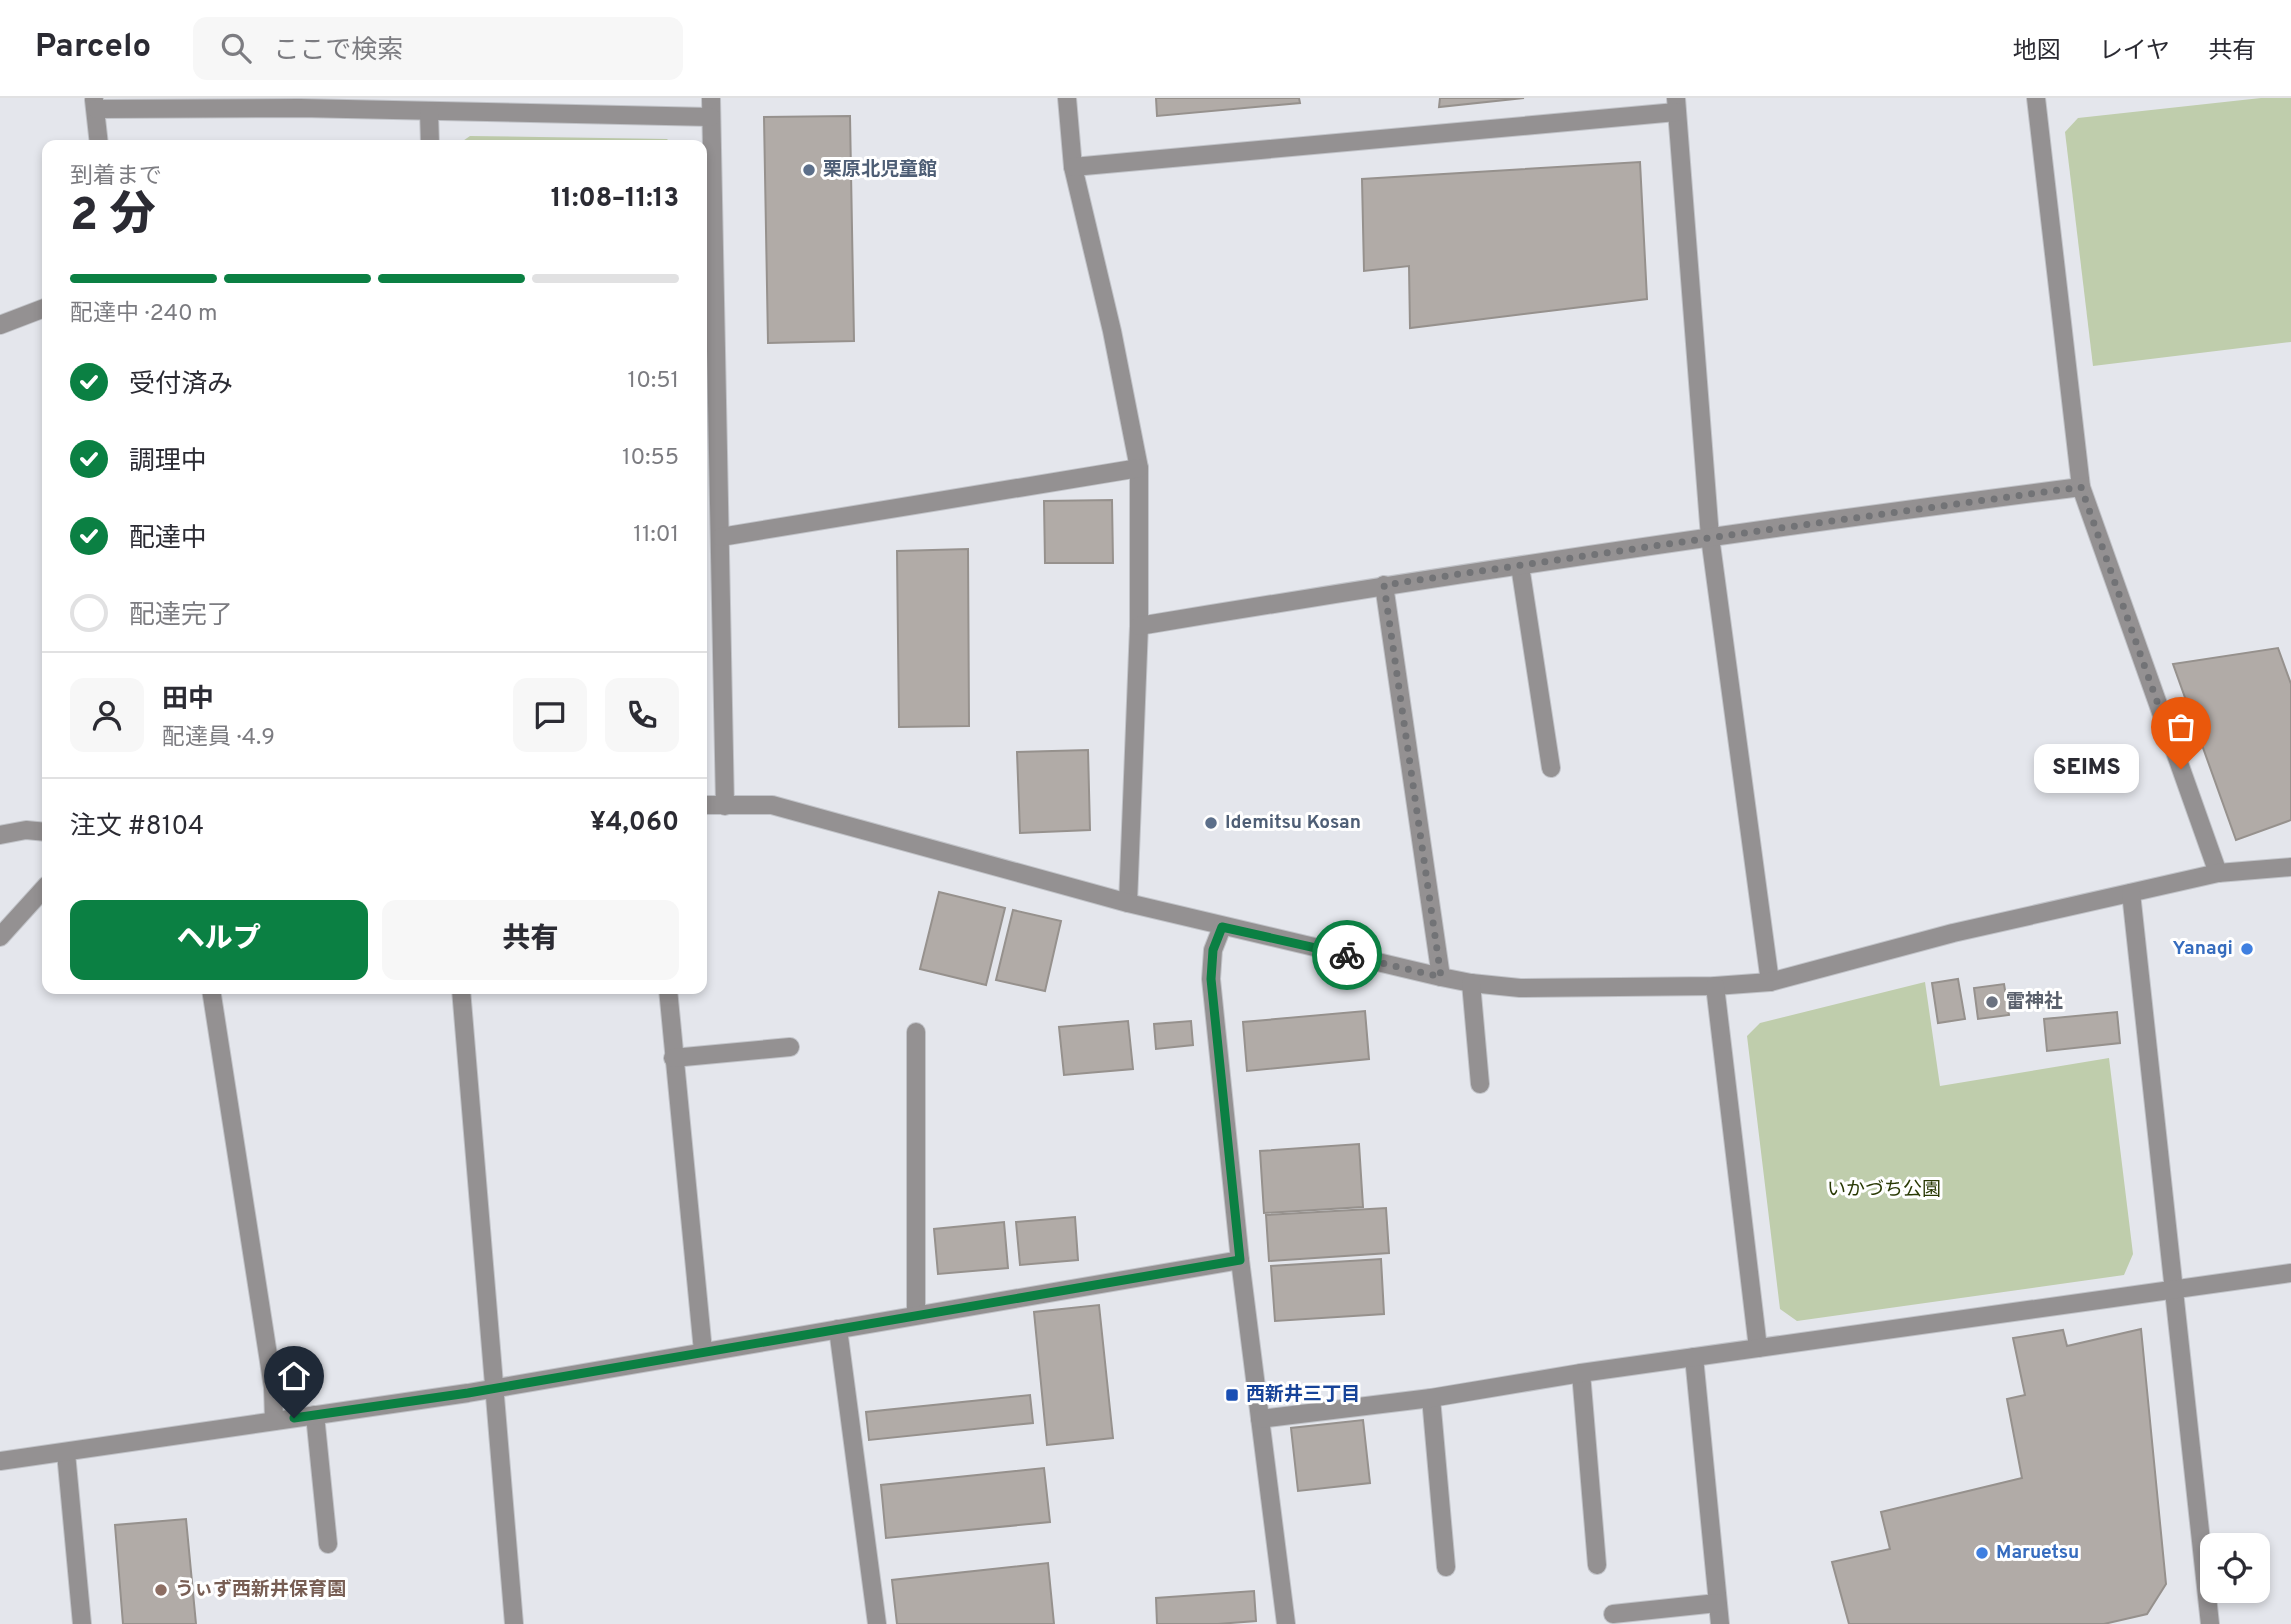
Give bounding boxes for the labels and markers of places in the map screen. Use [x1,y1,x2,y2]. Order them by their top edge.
place label: 栗原北児童館 [823,158,937,182]
marker: 栗原北児童館 [801,162,817,178]
pin [2151,697,2211,769]
callout: SEIMS [2034,744,2139,794]
place label: Idemitsu Kosan [1225,811,1361,835]
marker: Idemitsu Kosan [1203,815,1219,831]
place label: Yanagi [2172,937,2233,961]
marker: Yanagi [2239,941,2255,957]
place label: 雷神社 [2006,990,2063,1014]
marker: 雷神社 [1984,994,2000,1010]
pin [264,1346,324,1418]
place label: 西新井三丁目 [1246,1383,1360,1407]
marker: 西新井三丁目 [1224,1387,1240,1403]
place label: Maruetsu [1996,1541,2079,1565]
marker: Maruetsu [1974,1545,1990,1561]
place label: うぃず西新井保育園 [175,1578,346,1602]
marker: うぃず西新井保育園 [153,1582,169,1598]

